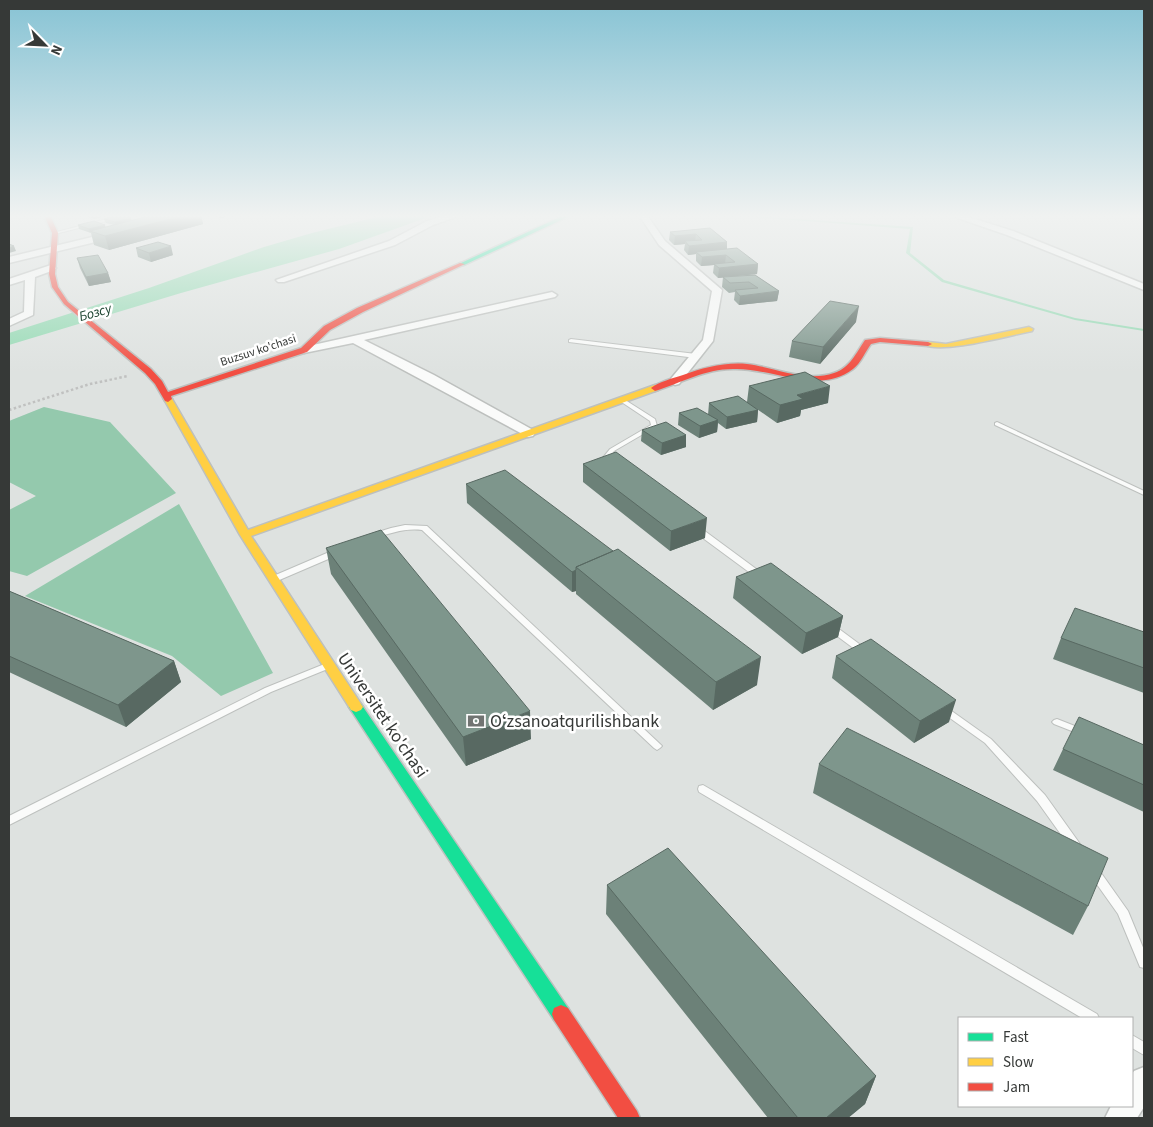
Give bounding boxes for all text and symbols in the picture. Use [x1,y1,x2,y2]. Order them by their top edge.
north arrow [20,20,70,70]
text: N [45,42,67,58]
water label: Бозсу [77,299,115,327]
street label: Buzsuv ko'chasi [218,330,298,371]
street label: Universitet ko'chasi [331,648,434,783]
place label: Oʻzsanoatqurilishbank [490,709,659,734]
bank icon: Oʻzsanoatqurilishbank [466,711,486,731]
legend [958,1017,1133,1107]
text: Fast [1003,1027,1029,1048]
text: Slow [1003,1052,1034,1073]
text: Jam [1003,1077,1030,1098]

